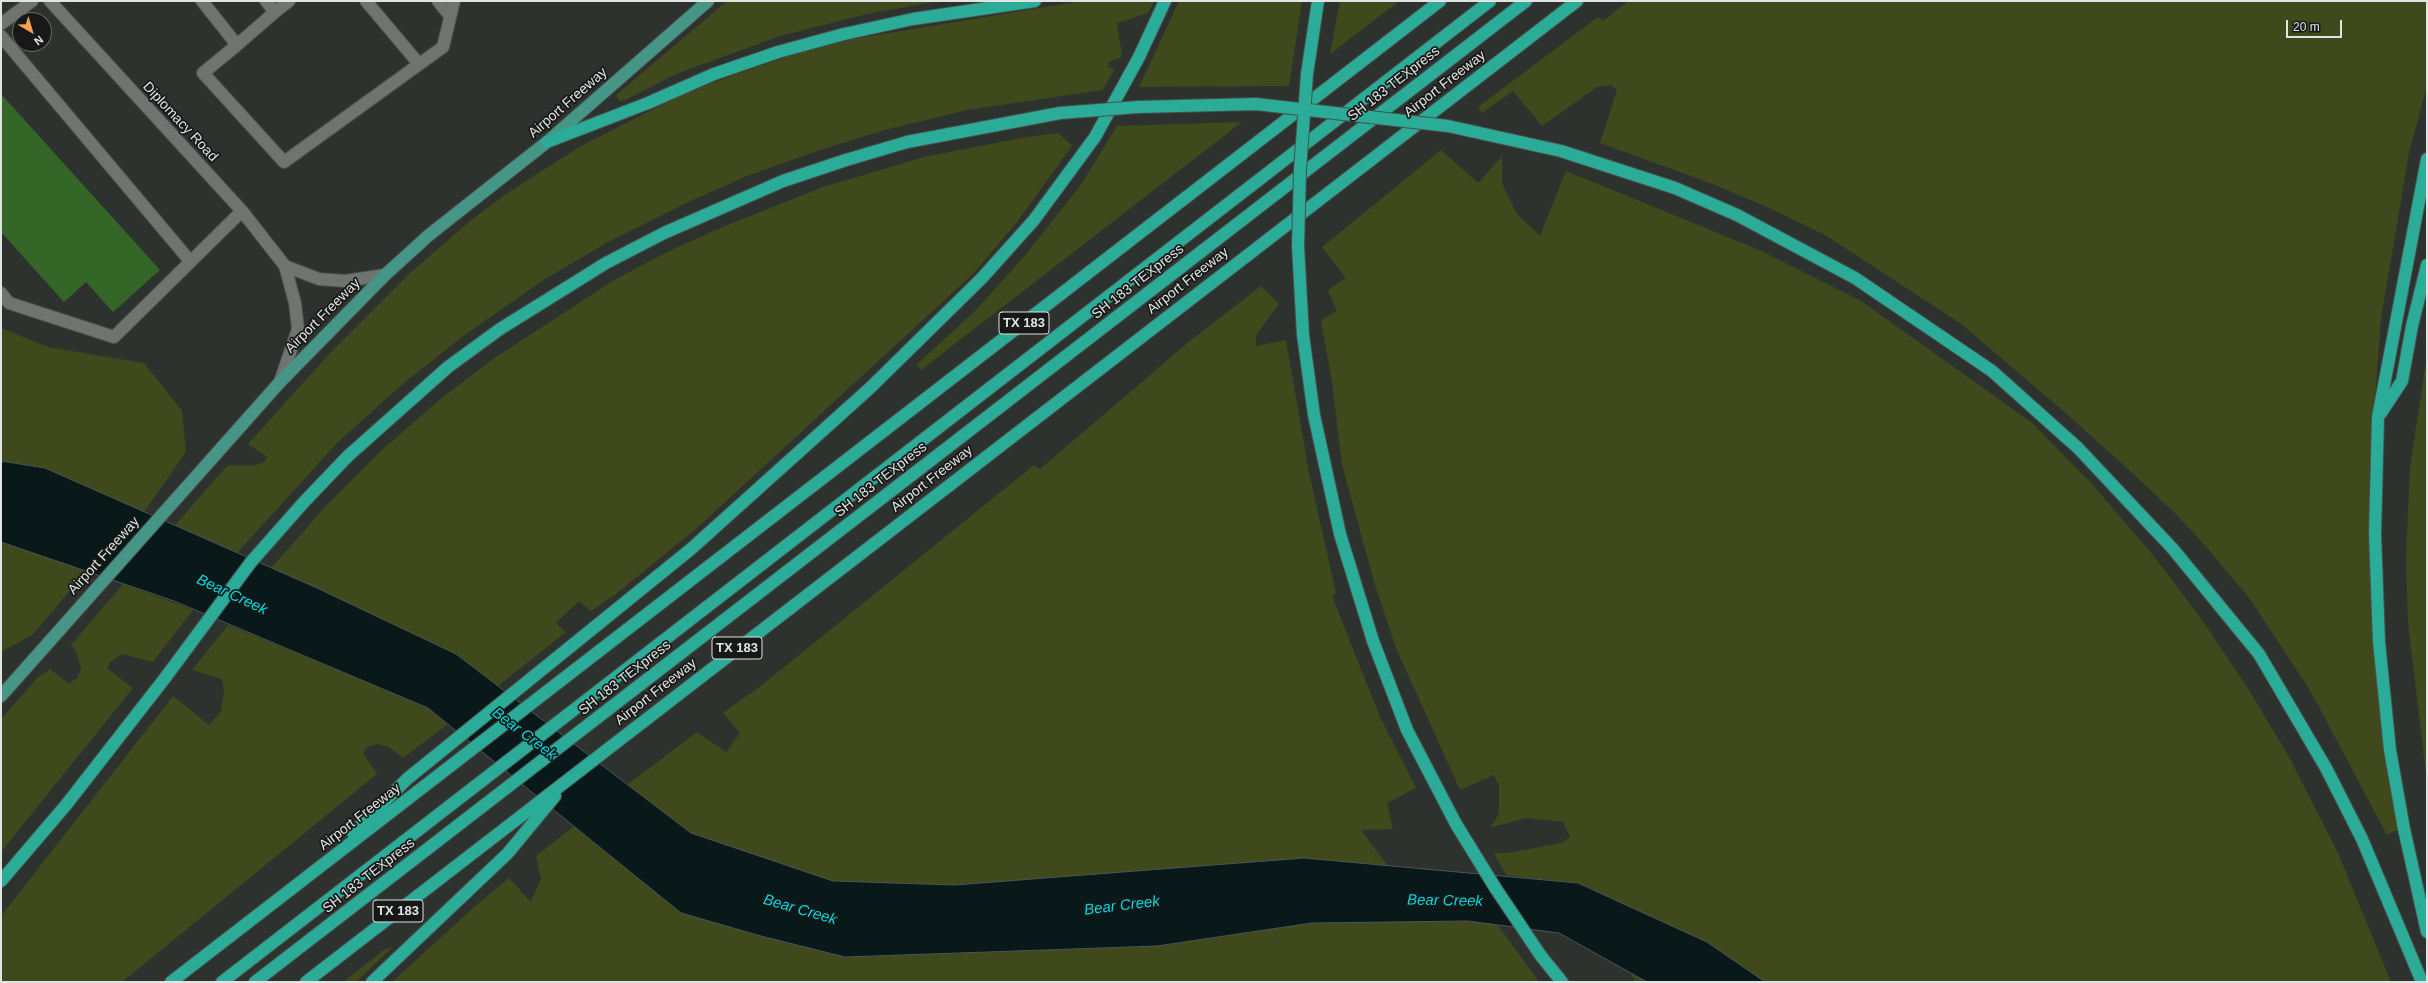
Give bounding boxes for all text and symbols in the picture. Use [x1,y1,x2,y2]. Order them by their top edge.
north arrow [12,12,52,52]
scale bar [2288,12,2344,38]
text: 20 m [2293,20,2320,34]
text: N [32,33,46,48]
street label: SH 183 TEXpress [1345,43,1443,125]
street label: Airport Freeway [1401,47,1489,121]
street label: Airport Freeway [525,64,611,142]
street label: Diplomacy Road [139,79,221,165]
street label: SH 183 TEXpress [1089,241,1187,323]
street label: Airport Freeway [1144,244,1232,318]
street label: Airport Freeway [282,275,364,357]
road number: TX 183 [999,312,1049,334]
street label: SH 183 TEXpress [832,439,930,521]
street label: Airport Freeway [888,442,976,516]
street label: Airport Freeway [65,514,143,598]
water label: Bear Creek [194,571,270,619]
street label: SH 183 TEXpress [576,637,674,719]
road number: TX 183 [712,637,762,659]
street label: Airport Freeway [612,655,700,729]
water label: Bear Creek [488,704,560,764]
street label: Airport Freeway [316,780,404,854]
street label: SH 183 TEXpress [320,835,418,917]
water label: Bear Creek [761,891,839,929]
water label: Bear Creek [1407,891,1483,911]
water label: Bear Creek [1083,892,1161,920]
road number: TX 183 [373,900,423,922]

